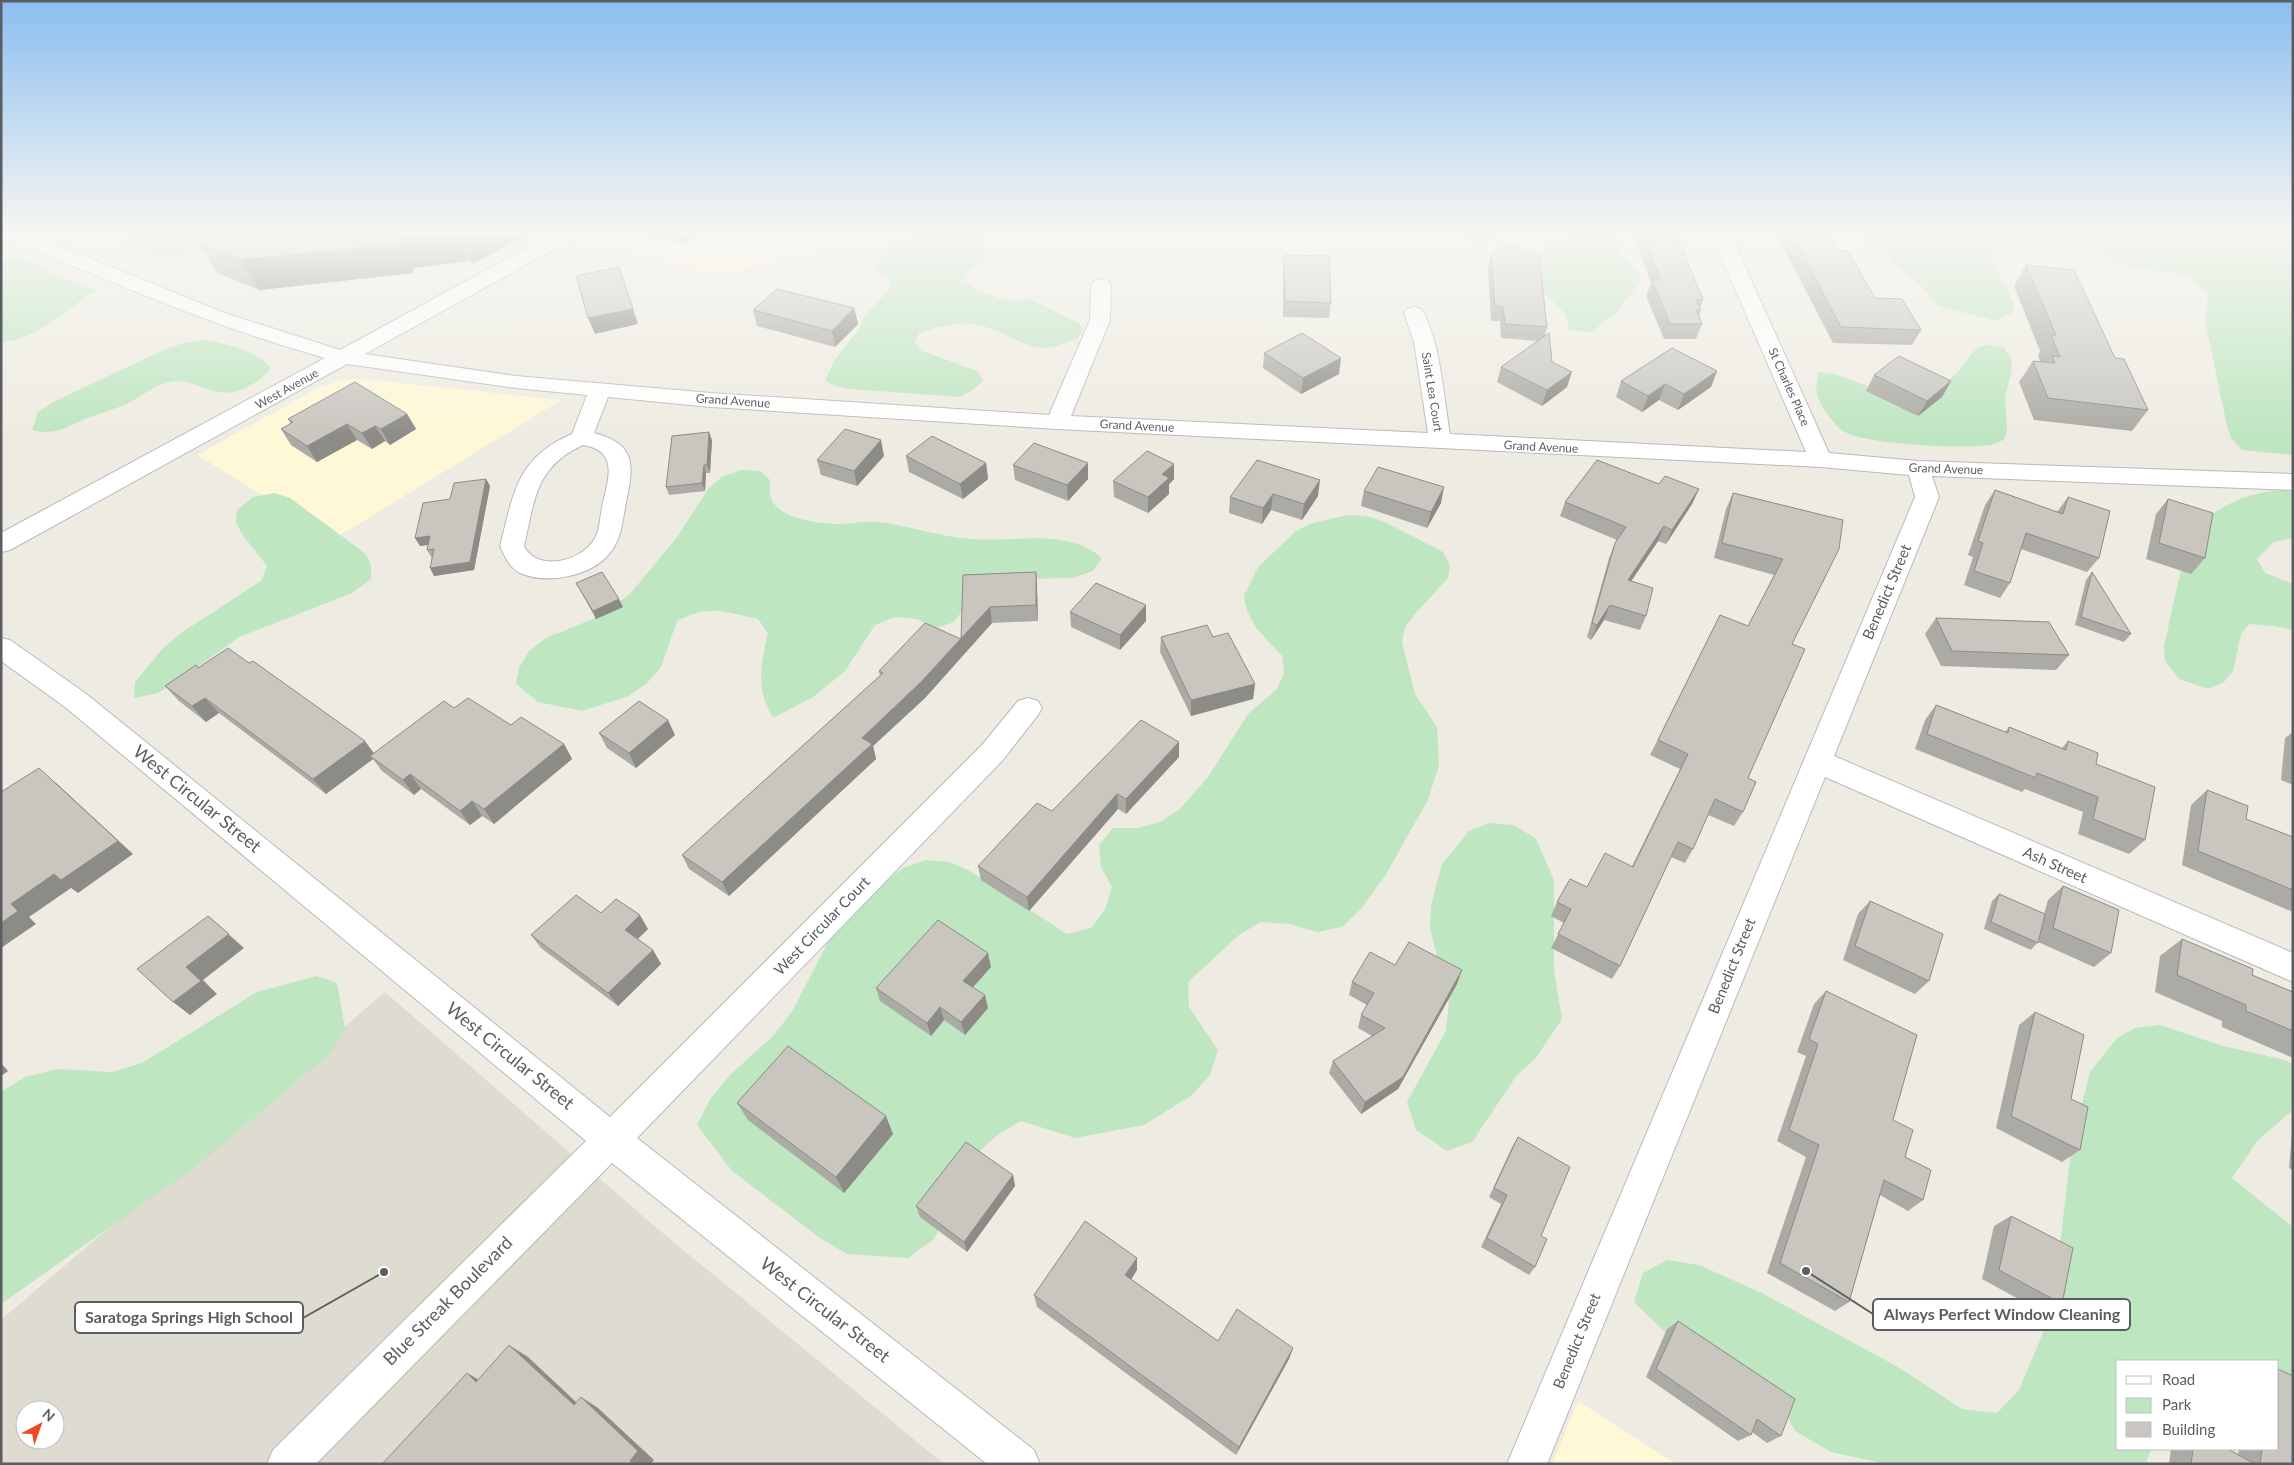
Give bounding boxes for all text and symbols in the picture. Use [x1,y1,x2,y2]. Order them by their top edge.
street label: St Charles Place [1766,345,1813,428]
street label: Saint Lea Court [1419,351,1446,433]
street label: West Avenue [253,365,321,412]
street label: Grand Avenue [695,390,771,411]
street label: Grand Avenue [1099,416,1175,435]
street label: Grand Avenue [1503,437,1579,456]
street label: Grand Avenue [1908,460,1984,477]
street label: Benedict Street [1858,541,1914,642]
street label: West Circular Street [129,740,267,857]
street label: Ash Street [2021,842,2091,886]
street label: West Circular Court [770,872,873,978]
street label: Benedict Street [1704,915,1759,1016]
street label: West Circular Street [442,997,580,1114]
street label: Blue Streak Boulevard [378,1231,516,1369]
street label: West Circular Street [756,1252,895,1367]
street label: Benedict Street [1549,1290,1604,1391]
callout: Always Perfect Window Cleaning [1873,1299,2130,1330]
callout: Saratoga Springs High School [75,1302,303,1333]
text: Always Perfect Window Cleaning [1883,1304,2121,1323]
text: Saratoga Springs High School [85,1307,293,1326]
legend [2116,1360,2279,1450]
text: Road [2162,1370,2195,1388]
text: Park [2162,1395,2192,1413]
north arrow [15,1400,65,1450]
text: N [39,1405,59,1425]
text: Building [2162,1420,2215,1438]

